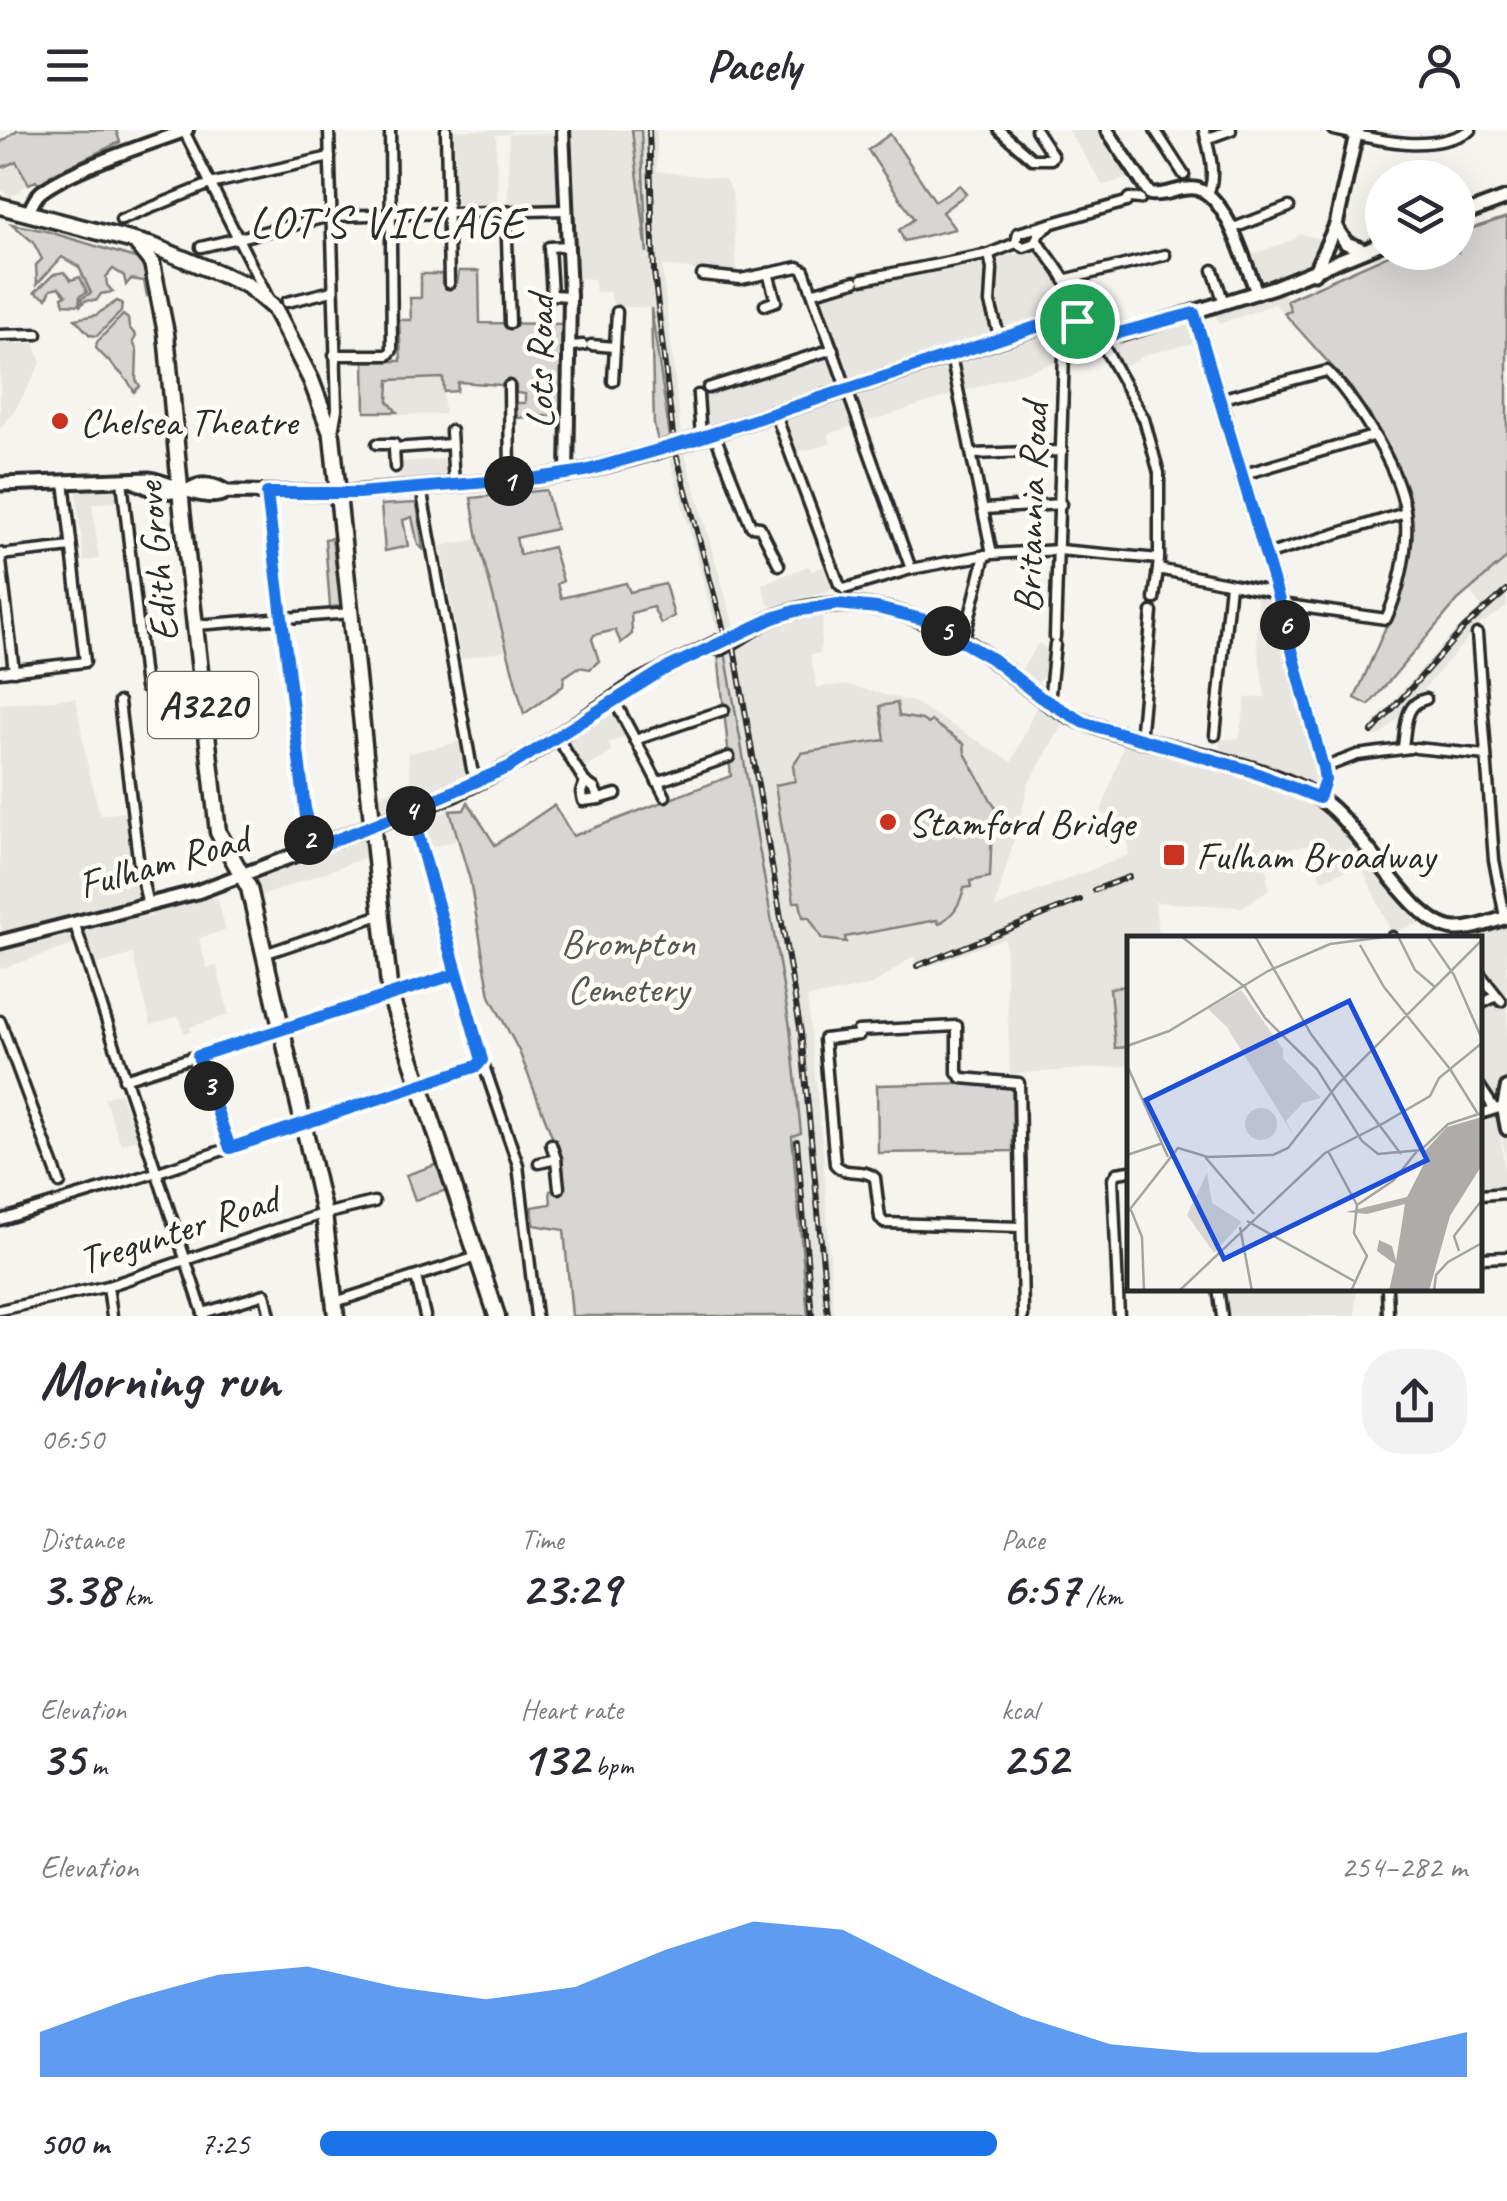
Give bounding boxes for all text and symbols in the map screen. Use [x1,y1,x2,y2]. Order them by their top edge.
text: Pacely [706,37,801,94]
icon: menu [40,38,95,93]
icon: person [1412,38,1467,93]
map controls [1365,160,1475,270]
button: layers [1365,160,1475,270]
district label: LOT'S VILLAGE [250,194,529,251]
pin [1035,279,1120,364]
street label: Lots Road [515,290,565,429]
icon: arrive [1050,294,1105,349]
street label: Britannia Road [1002,396,1060,614]
place label: Chelsea Theatre [80,397,300,447]
marker: Chelsea Theatre [49,410,71,432]
pin: 1 [484,456,534,506]
text: 1 [503,463,515,498]
street label: Edith Grove [123,477,190,644]
pin: 6 [1260,600,1310,650]
pin: 5 [921,606,971,656]
text: 6 [1278,607,1292,642]
text: 5 [940,613,952,648]
road number: A3220 [148,672,258,738]
pin: 4 [386,786,436,836]
text: 4 [405,793,417,828]
place label: Stamford Bridge [908,798,1138,848]
marker: Stamford Bridge [877,811,899,833]
street label: Fulham Road [73,812,260,910]
pin: 2 [284,815,334,865]
text: 2 [303,822,315,857]
place label: Fulham Broadway [1196,831,1438,881]
marker: Fulham Broadway [1161,842,1187,868]
park label: Brompton Cemetery [561,918,696,1014]
inset map [1127,936,1482,1291]
pin: 3 [184,1061,234,1111]
text: 3 [203,1068,215,1103]
street label: Tregunter Road [72,1173,289,1286]
text: Morning run [40,1345,280,1415]
button: share [1362,1349,1467,1454]
text: 06:50 [40,1418,104,1459]
text: Distance [40,1522,124,1557]
text: Time [521,1522,564,1557]
text: Pace [1001,1522,1044,1557]
text: 3.38 [40,1557,117,1620]
text: 23:29 [521,1557,620,1620]
text: 6:57 [1001,1557,1079,1620]
text: km [117,1578,152,1613]
text: /km [1079,1578,1122,1613]
text: Elevation [40,1692,126,1727]
text: Heart rate [521,1692,623,1727]
text: kcal [1001,1692,1038,1727]
text: 35 [40,1727,84,1790]
text: 132 [521,1727,588,1790]
text: 252 [1001,1727,1068,1790]
text: m [84,1748,107,1783]
text: bpm [588,1748,633,1783]
text: Elevation [40,1846,138,1887]
text: 254–282 m [1341,1846,1467,1887]
text: 500 m [40,2123,109,2164]
text: 7:25 [200,2123,250,2164]

